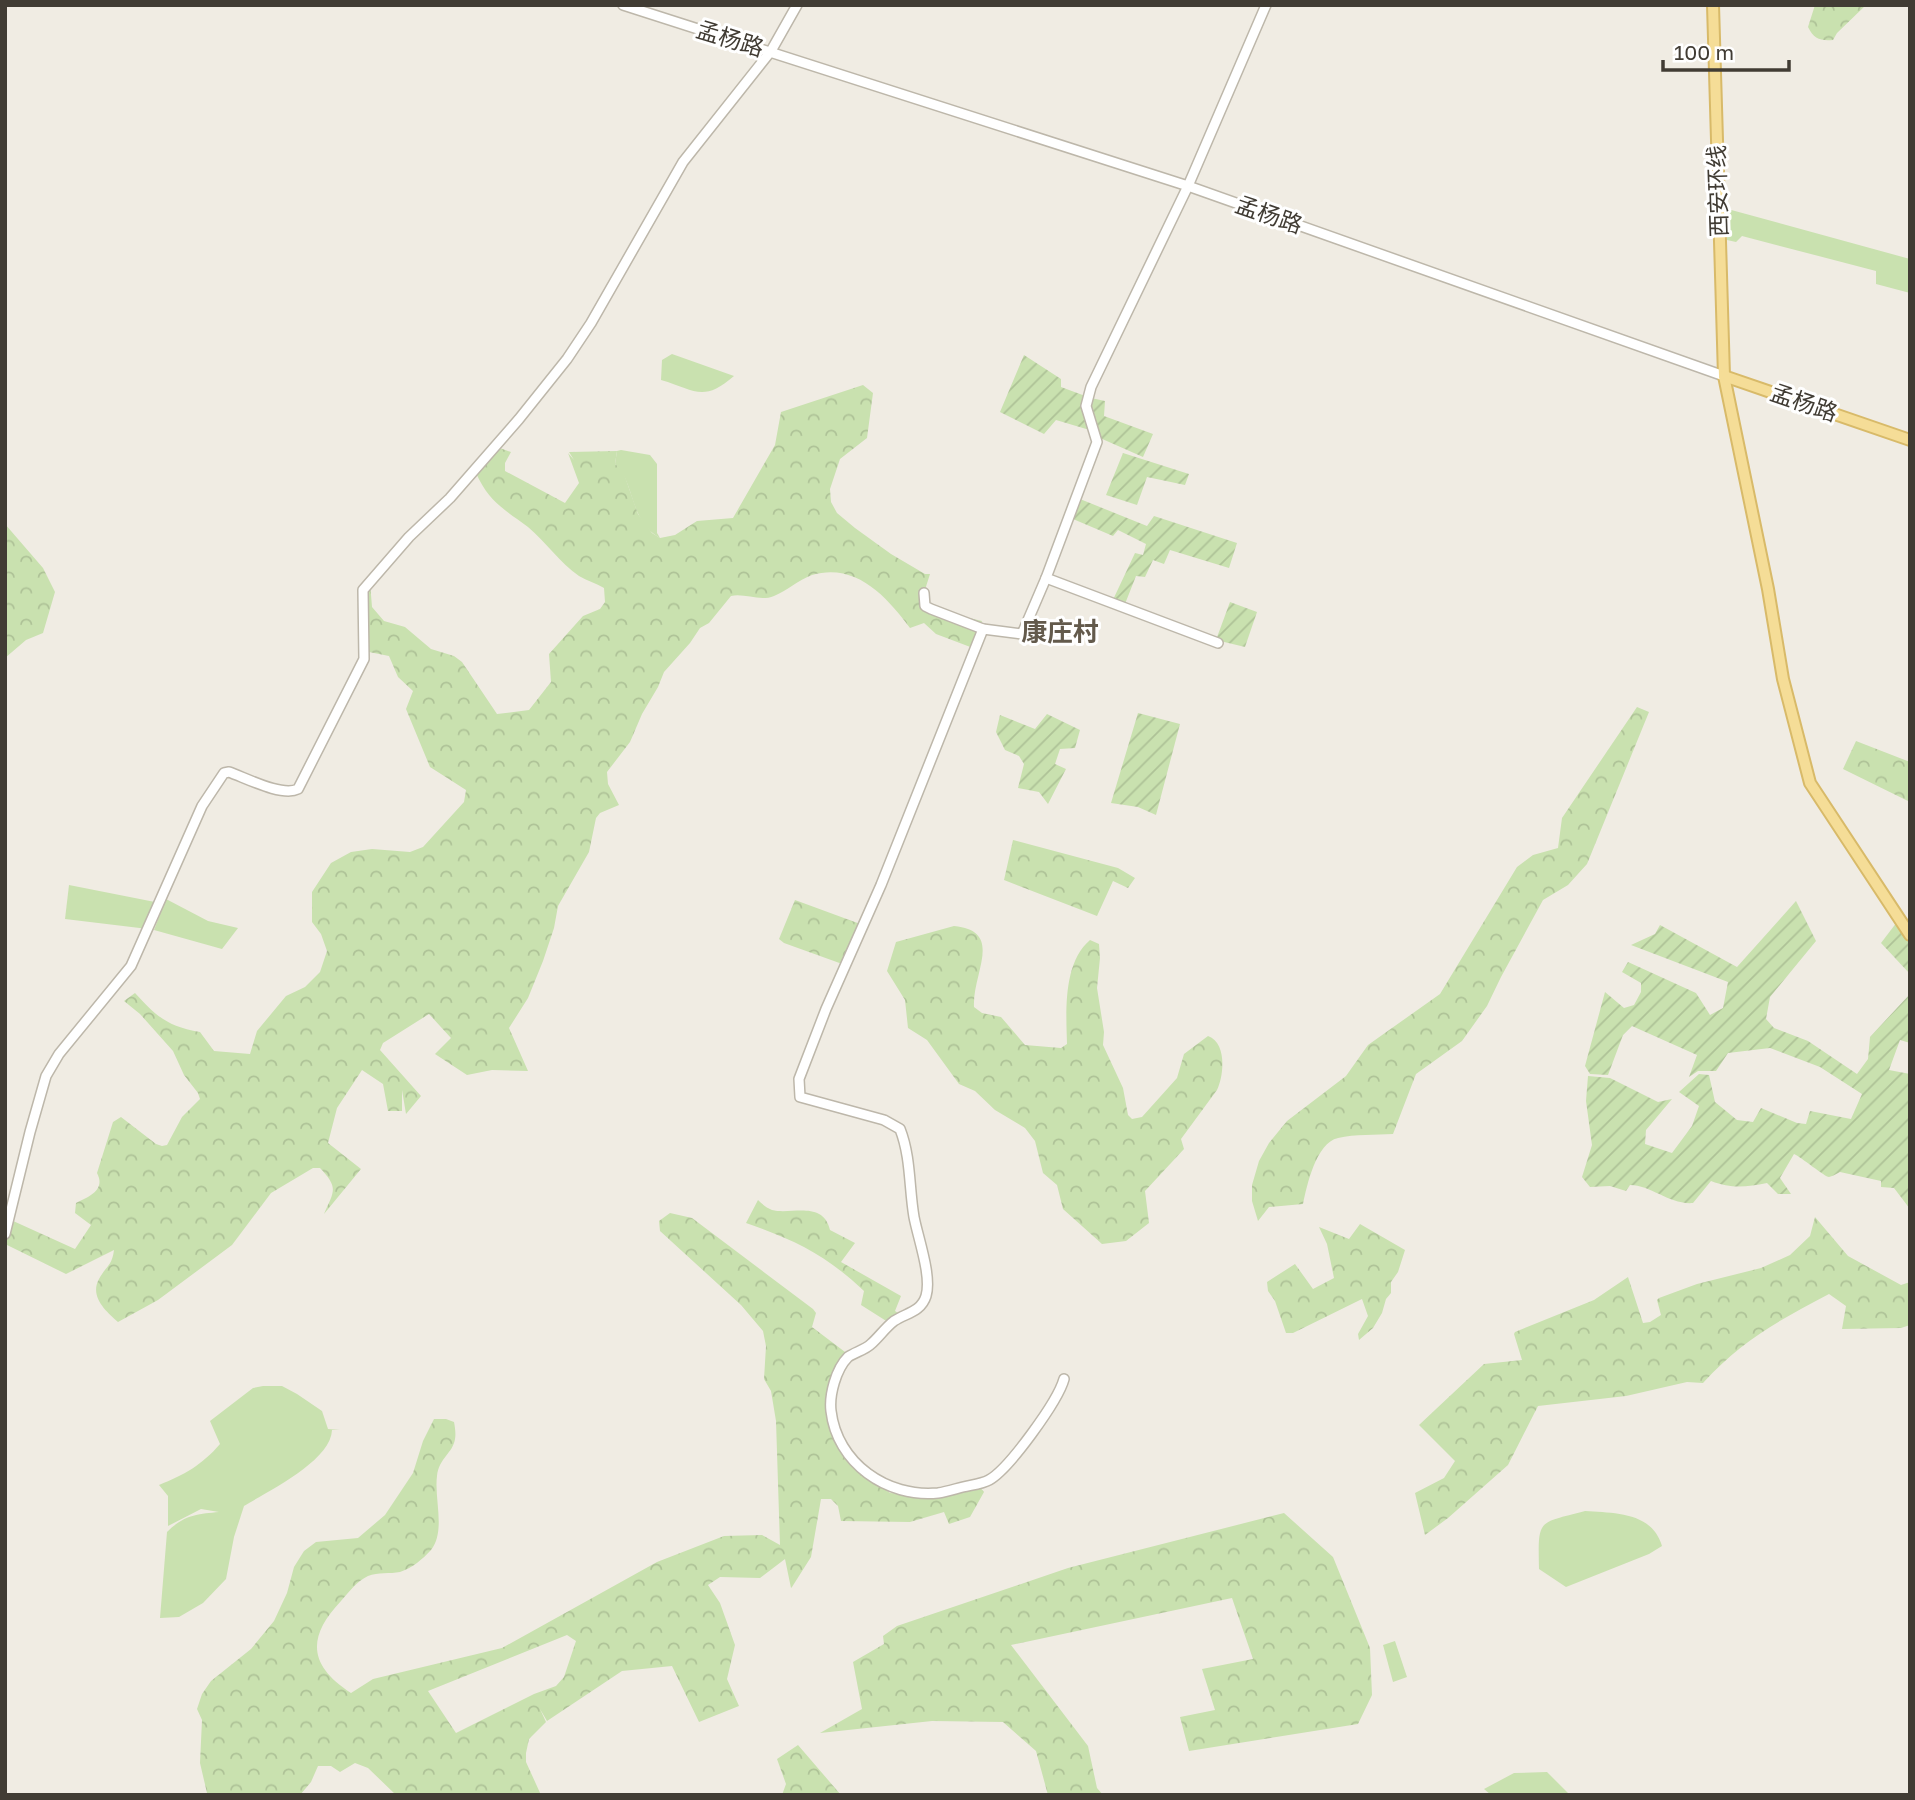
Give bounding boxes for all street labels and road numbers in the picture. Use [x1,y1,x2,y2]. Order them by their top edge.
street label: 孟杨路 [693,15,767,62]
street label: 西安环线 [1701,145,1733,237]
street label: 孟杨路 [1232,190,1307,239]
street label: 孟杨路 [1767,378,1842,427]

